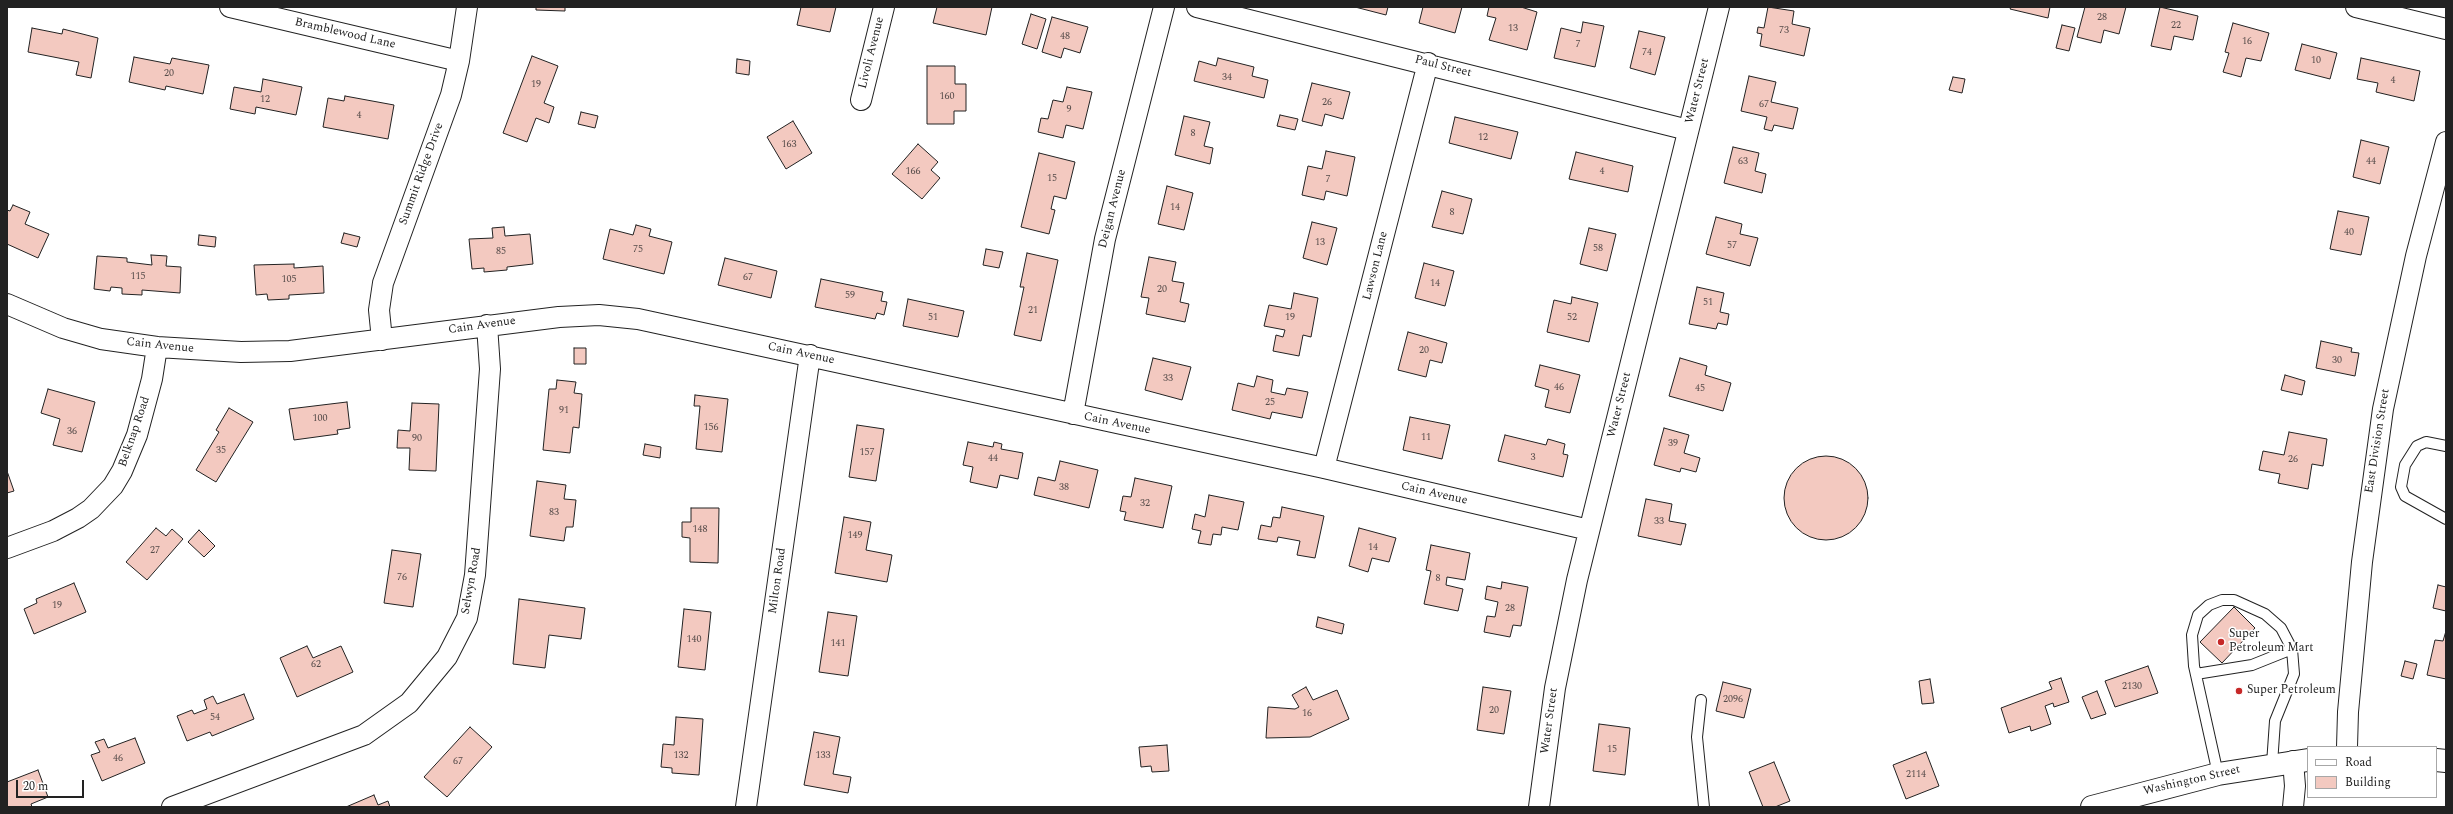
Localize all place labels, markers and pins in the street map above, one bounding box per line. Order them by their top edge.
place label: Super Petroleum Mart [2229,628,2314,656]
marker: Super Petroleum Mart [2216,637,2226,647]
place label: Super Petroleum [2247,684,2336,698]
marker: Super Petroleum [2234,686,2244,696]

